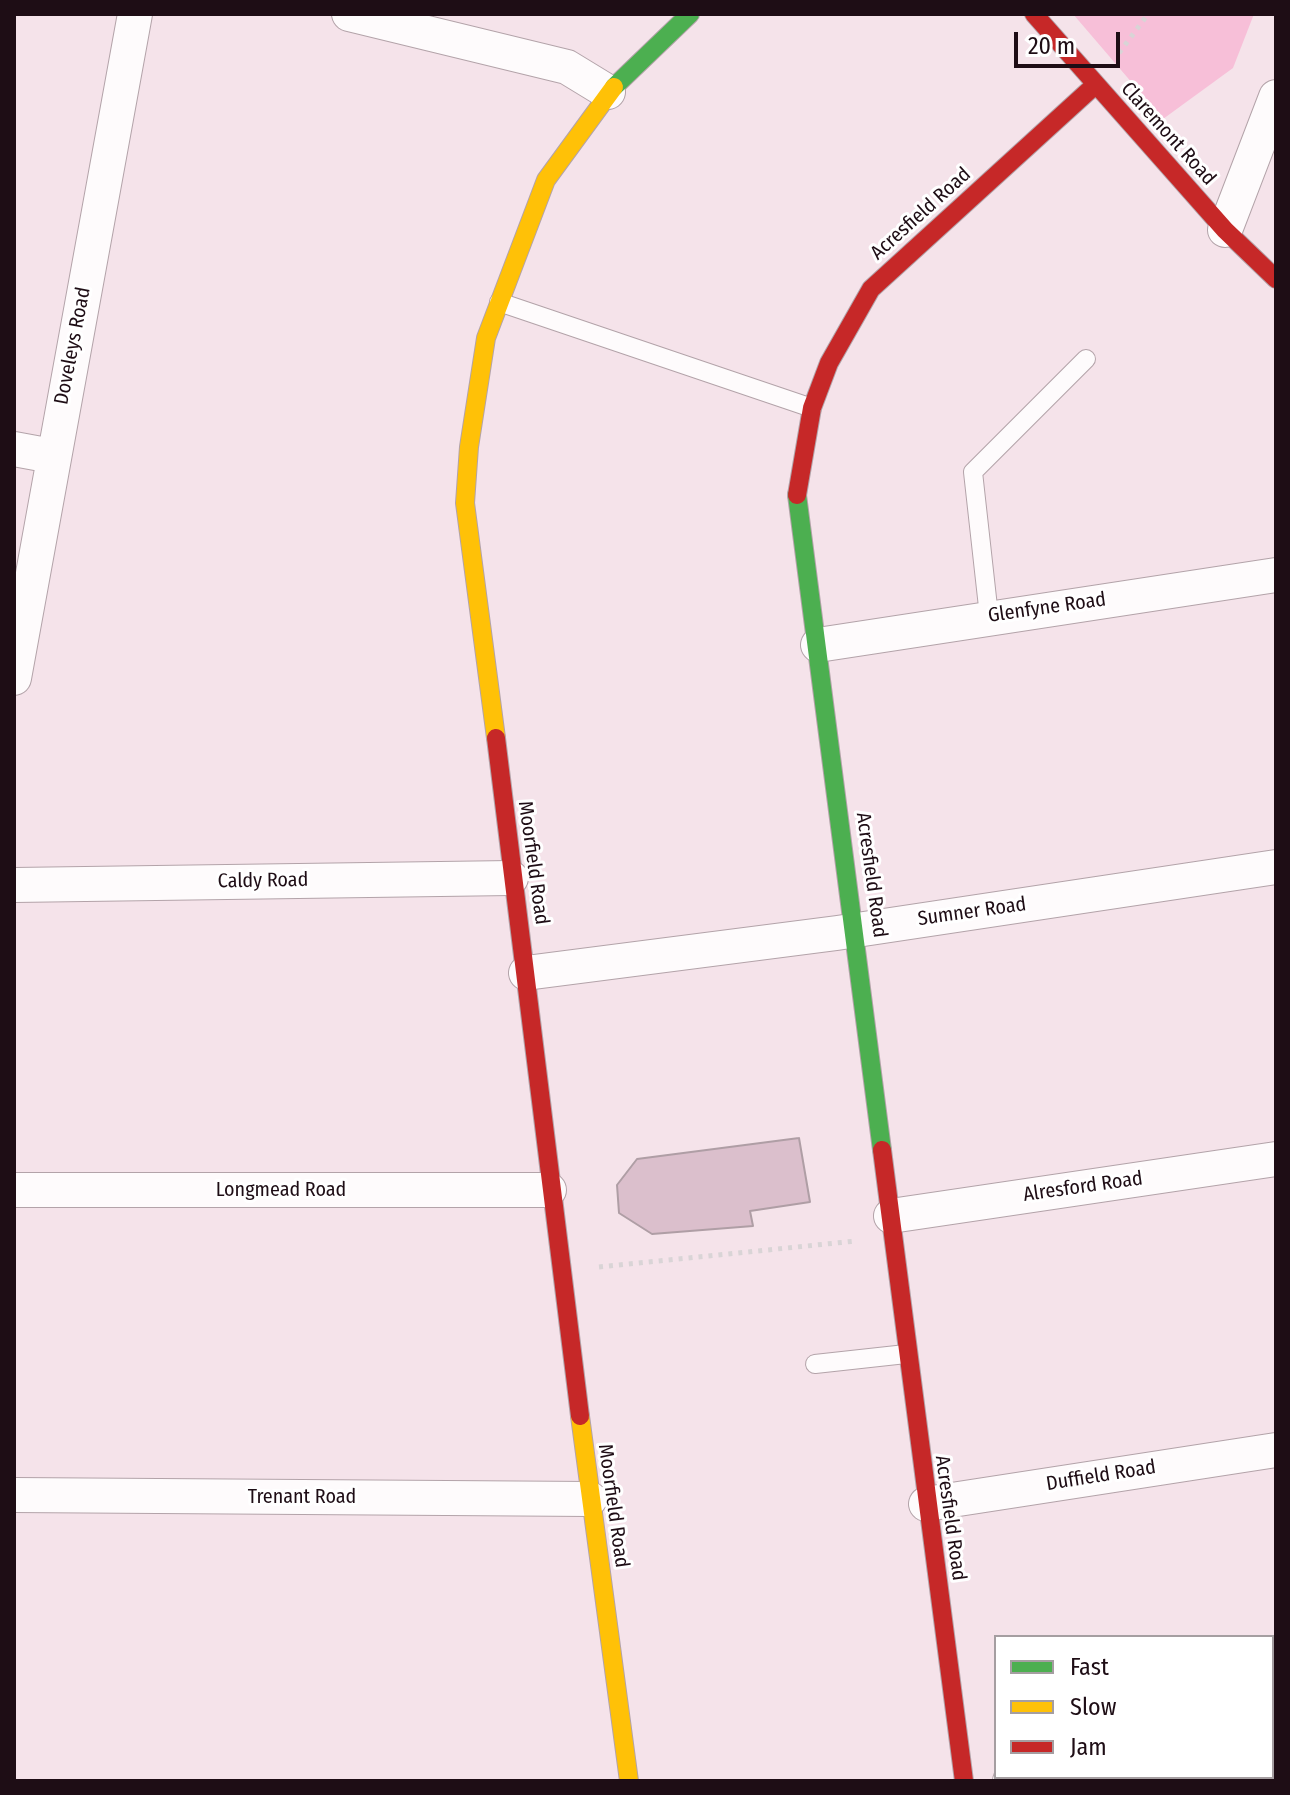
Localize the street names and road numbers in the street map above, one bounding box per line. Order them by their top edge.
street label: Claremont Road [1115,78,1221,190]
street label: Acresfield Road [866,163,976,265]
street label: Doveleys Road [50,285,96,407]
street label: Glenfyne Road [987,588,1107,628]
street label: Moorfield Road [512,800,554,926]
street label: Acresfield Road [850,811,892,939]
street label: Caldy Road [218,868,308,894]
street label: Sumner Road [916,893,1028,931]
street label: Alresford Road [1022,1167,1144,1207]
street label: Longmead Road [216,1178,346,1202]
street label: Moorfield Road [592,1443,634,1569]
street label: Acresfield Road [929,1454,971,1582]
street label: Duffield Road [1045,1455,1157,1497]
street label: Trenant Road [248,1485,356,1509]

